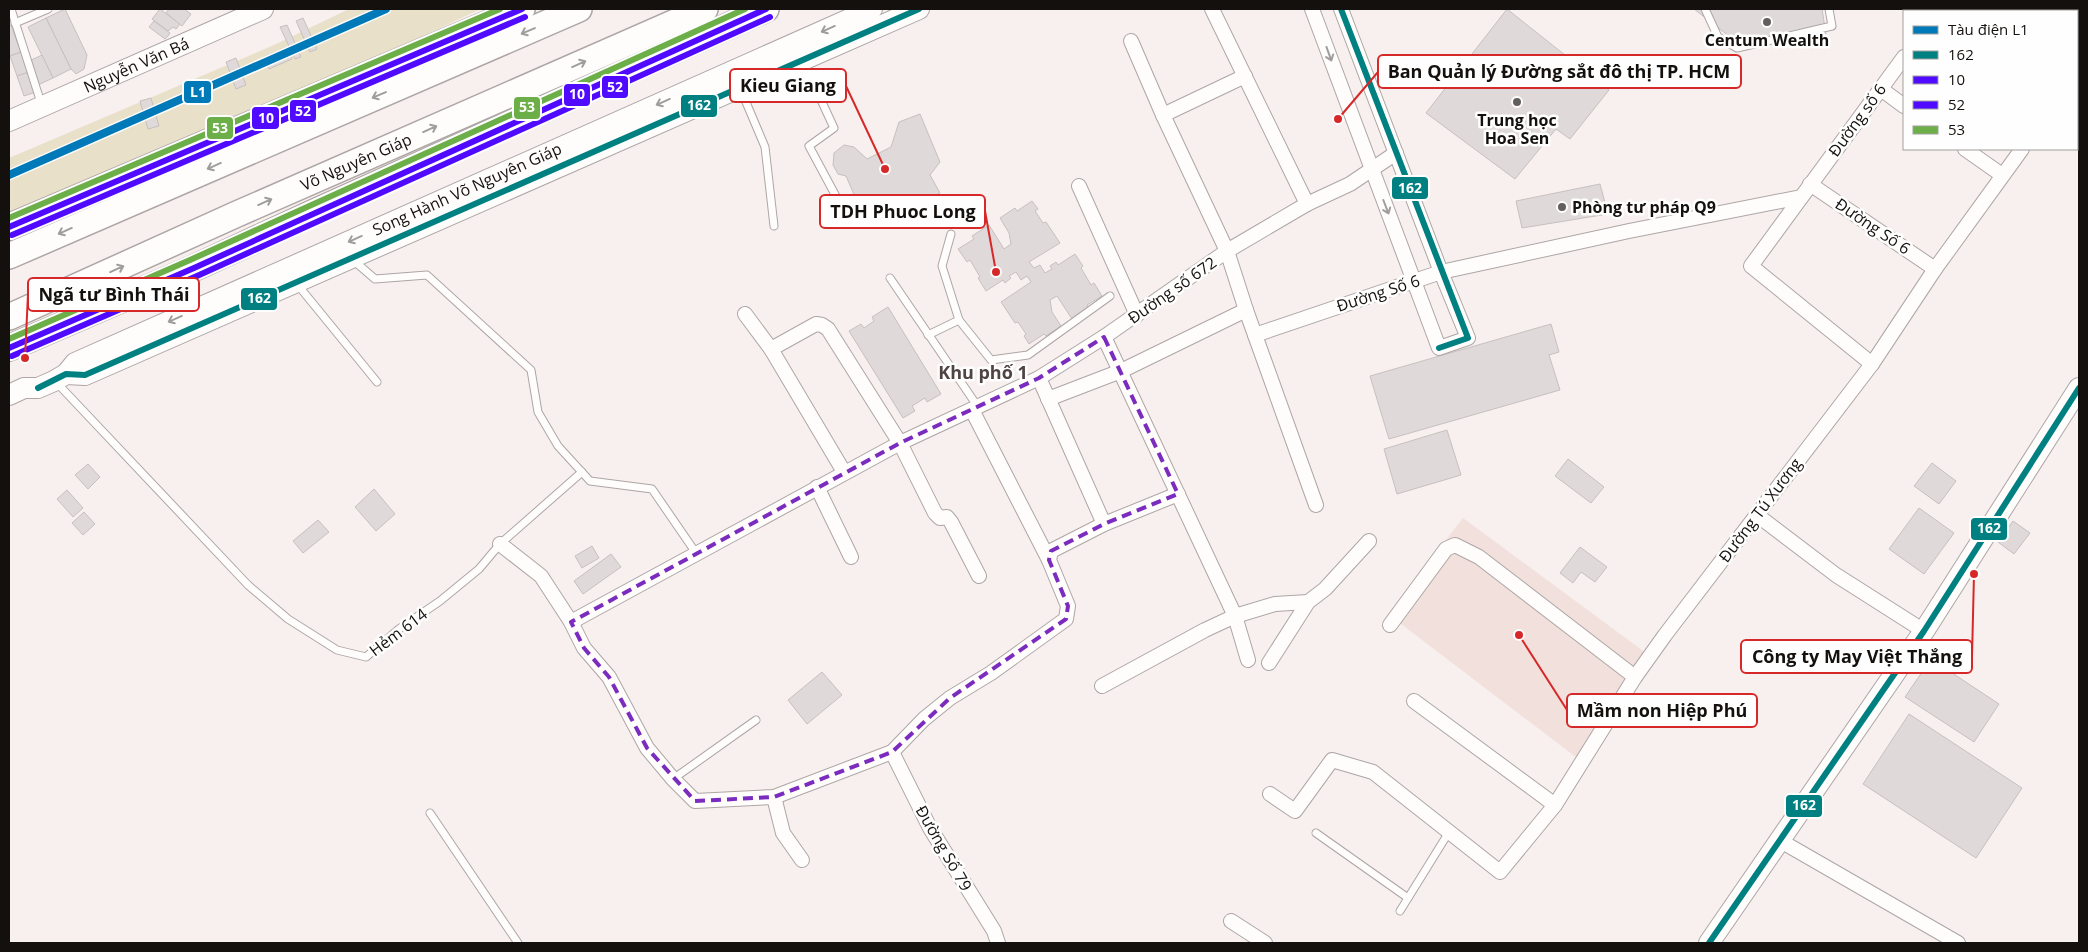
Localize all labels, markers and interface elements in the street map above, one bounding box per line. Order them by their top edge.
legend [1903,10,2078,150]
marker: Centum Wealth [1761,16,1773,28]
text: Tàu điện L1 [1948,19,2029,39]
one-way arrow [821,24,836,34]
one-way arrow [521,26,536,36]
place label: Centum Wealth [1705,29,1829,51]
street label: Nguyễn Văn Bá [80,32,192,98]
text: 162 [1948,44,1974,64]
one-way arrow [1325,46,1334,62]
callout: Ban Quản lý Đường sắt đô thị TP. HCM [1378,55,1741,88]
one-way arrow [571,58,586,68]
text: Ban Quản lý Đường sắt đô thị TP. HCM [1388,59,1730,83]
callout: Kieu Giang [730,69,846,102]
text: 10 [1948,69,1965,89]
text: Kieu Giang [740,73,836,97]
line badge: 52 [601,75,629,99]
text: 52 [607,77,623,96]
street label: Đường số 6 [1823,79,1891,161]
line badge: L1 [183,80,212,104]
text: L1 [190,82,206,101]
line badge: 10 [563,83,591,107]
text: 10 [569,84,585,103]
one-way arrow [372,90,387,100]
line badge: 162 [680,94,718,118]
text: 52 [1948,94,1965,114]
text: 162 [687,95,711,114]
line badge: 53 [513,96,541,120]
marker: Trung học Hoa Sen [1511,96,1523,108]
text: 53 [519,97,535,116]
one-way arrow [656,97,671,107]
line badge: 52 [289,99,317,123]
text: 52 [295,101,311,120]
line badge: 10 [251,106,280,130]
text: 10 [258,108,274,127]
place label: Trung học Hoa Sen [1477,109,1557,149]
line badge: 53 [206,116,234,140]
text: 53 [212,118,228,137]
text: 53 [1948,119,1965,139]
one-way arrow [422,124,437,134]
street label: Võ Nguyên Giáp [297,128,415,196]
street label: Song Hành Võ Nguyên Giáp [369,137,565,241]
one-way arrow [207,161,222,171]
line badge: 162 [1391,176,1429,200]
text: 162 [1398,178,1422,197]
street label: Đường Số 6 [1831,193,1915,259]
callout: TDH Phuoc Long [820,195,985,228]
one-way arrow [257,196,272,206]
place label: Phòng tư pháp Q9 [1572,196,1716,218]
one-way arrow [1382,198,1391,214]
text: TDH Phuoc Long [830,199,976,223]
marker: Phòng tư pháp Q9 [1556,201,1568,213]
one-way arrow [58,227,73,237]
one-way arrow [348,234,363,244]
street label: Đường số 672 [1123,251,1221,329]
one-way arrow [109,264,124,273]
street label: Đường Số 6 [1334,269,1422,317]
callout: Ngã tư Bình Thái [28,278,199,311]
text: Ngã tư Bình Thái [38,282,190,306]
line badge: 162 [240,287,278,311]
text: 162 [247,288,271,307]
one-way arrow [168,315,183,324]
district label: Khu phố 1 [938,360,1028,384]
street label: Đường Tú Xương [1713,453,1807,567]
line badge: 162 [1970,517,2008,541]
text: 162 [1977,518,2001,537]
street label: Hẻm 614 [365,603,431,661]
callout: Công ty May Việt Thắng [1741,640,1972,673]
text: Công ty May Việt Thắng [1752,644,1962,668]
callout: Mầm non Hiệp Phú [1567,694,1757,727]
text: Mầm non Hiệp Phú [1577,698,1747,722]
line badge: 162 [1785,794,1823,818]
text: 162 [1792,795,1816,814]
street label: Đường Số 79 [911,801,977,895]

